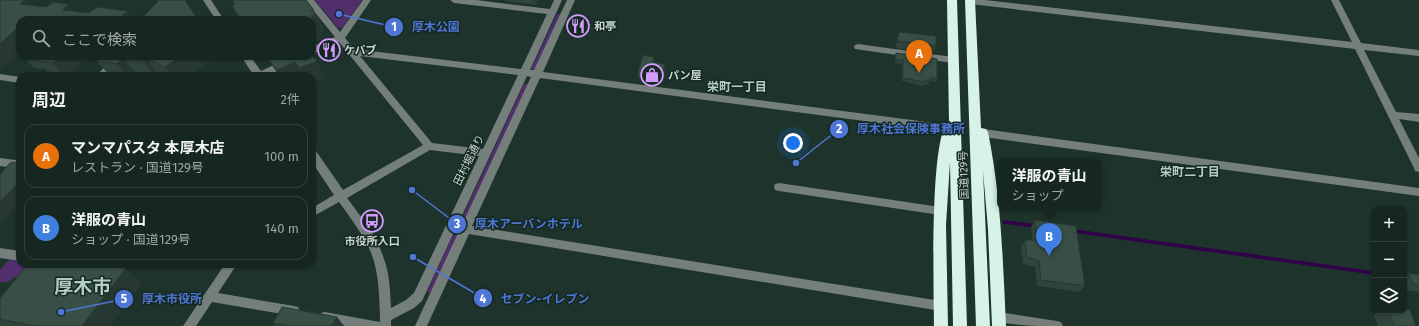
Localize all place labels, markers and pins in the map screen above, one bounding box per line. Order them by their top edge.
restaurant icon: 和亭 [565,13,591,39]
callout: 厚木公園 [384,15,468,39]
place label: 和亭 [594,20,616,33]
restaurant icon: ケバブ [316,37,342,63]
pin: A [906,40,932,73]
place label: ケバブ [344,44,377,57]
shop icon: パン屋 [639,62,665,88]
place label: パン屋 [668,69,702,82]
callout: 厚木社会保険事務所 [829,117,973,141]
bus stop icon: 市役所入口 [359,208,385,234]
callout: 厚木アーバンホテル [447,212,590,236]
pin: B [1036,223,1062,256]
place label: 市役所入口 [345,235,400,248]
callout: セブン-イレブン [473,286,598,310]
callout: 厚木市役所 [114,287,210,311]

